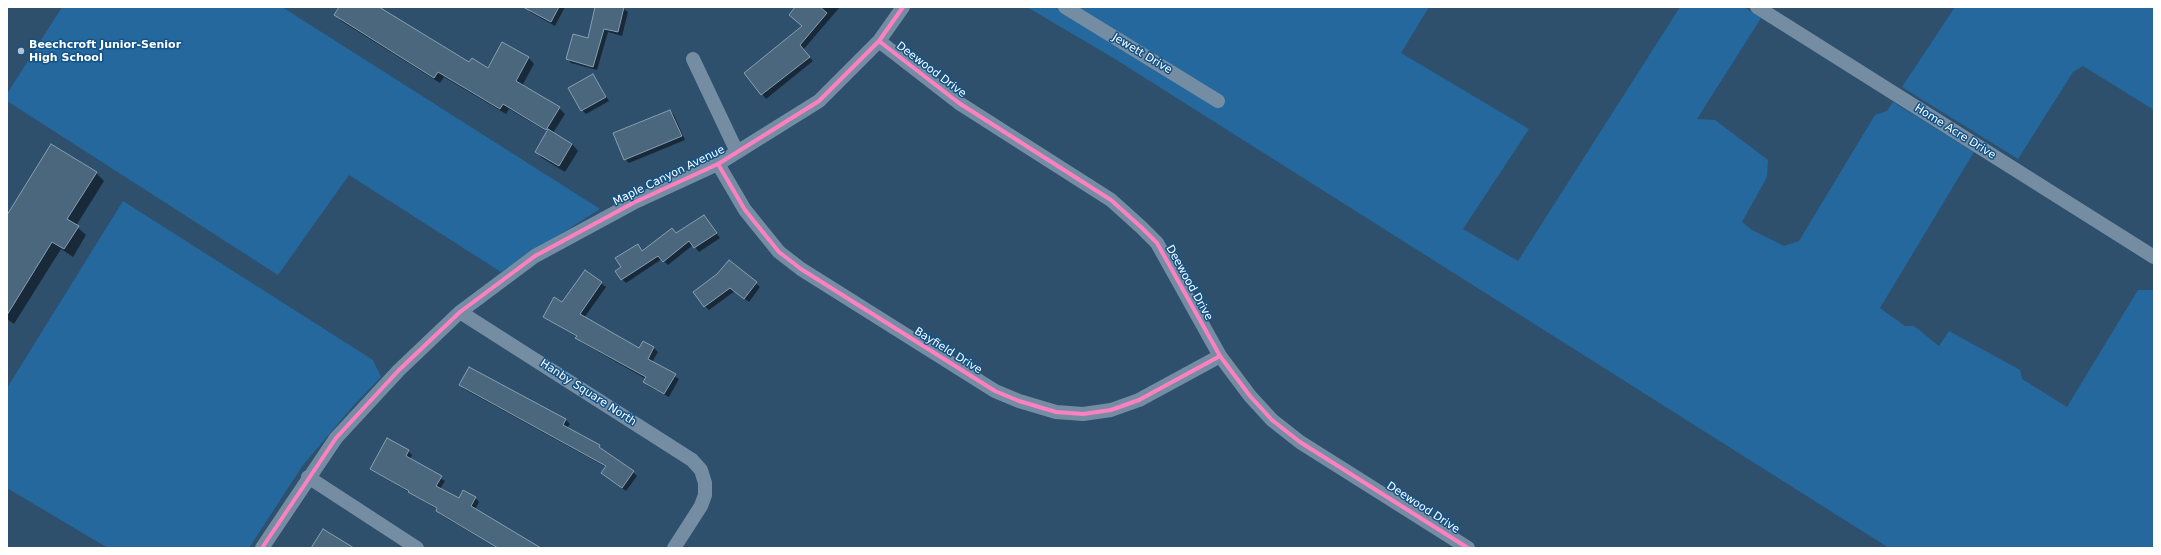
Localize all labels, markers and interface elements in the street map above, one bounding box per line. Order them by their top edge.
street label: Jewett Drive [1110,31,1174,77]
place label: Beechcroft Junior-Senior High School [29,38,181,64]
street label: Deewood Drive [893,39,969,101]
marker: Beechcroft Junior-Senior High School [16,46,26,56]
street label: Home Acre Drive [1912,102,1998,162]
street label: Maple Canyon Avenue [611,143,727,209]
street label: Deewood Drive [1163,243,1215,323]
street label: Bayfield Drive [912,325,984,377]
street label: Hanby Square North [537,357,639,429]
street label: Deewood Drive [1384,480,1462,536]

